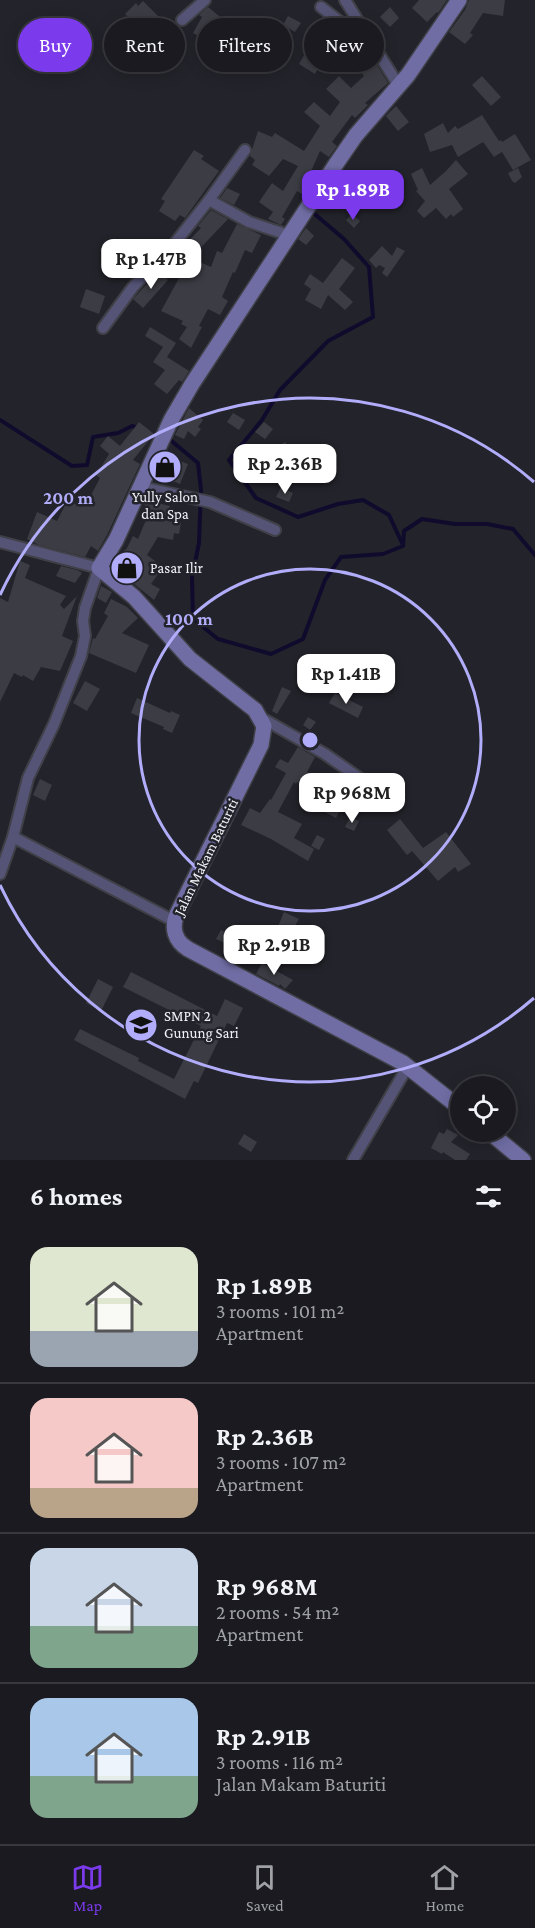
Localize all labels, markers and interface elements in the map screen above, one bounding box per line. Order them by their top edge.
chip: Buy [18,18,92,72]
chip: Rent [104,18,185,72]
chip: Filters [197,18,292,72]
chip: New [304,18,384,72]
pin: Rp 1.89B [291,170,415,221]
text: Rp 1.89B [316,178,390,200]
pin: Rp 1.47B [89,239,213,290]
text: Rp 1.47B [115,247,187,269]
pin: Rp 2.36B [223,444,347,495]
shop icon: Yully Salon dan Spa [147,449,183,485]
text: Rp 2.36B [247,452,323,474]
text: 200 m [43,488,94,508]
place label: Yully Salon dan Spa [132,489,198,523]
shop icon: Pasar Ilir [109,550,145,586]
place label: Pasar Ilir [150,560,204,576]
text: 100 m [165,609,213,629]
pin: Rp 1.41B [284,654,408,705]
text: Rp 1.41B [311,662,381,684]
centre of rings [300,730,320,750]
pin: Rp 968M [297,773,407,824]
text: Rp 968M [313,781,391,803]
street label: Jalan Makam Baturiti [170,796,242,920]
pin: Rp 2.91B [212,925,336,976]
text: Rp 2.91B [238,933,310,955]
school or university icon: SMPN 2 Gunung Sari [123,1007,159,1043]
place label: SMPN 2 Gunung Sari [164,1008,239,1042]
map controls [450,1076,516,1142]
button: locate [450,1076,516,1142]
icon: filters [472,1180,505,1213]
text: 6 homes [30,1182,122,1211]
icon: home [78,1271,150,1343]
text: Rp 1.89B [216,1271,312,1300]
text: 3 rooms · 101 m² [216,1300,344,1322]
text: Apartment [216,1322,303,1344]
icon: home [78,1422,150,1494]
text: Rp 2.36B [216,1422,314,1451]
text: 3 rooms · 107 m² [216,1451,346,1473]
text: Apartment [216,1473,303,1495]
icon: home [78,1572,150,1644]
text: Rp 968M [216,1572,317,1601]
text: 2 rooms · 54 m² [216,1601,339,1623]
text: Apartment [216,1623,303,1645]
icon: home [78,1722,150,1794]
text: Rp 2.91B [216,1722,311,1751]
text: 3 rooms · 116 m² [216,1751,343,1773]
text: Jalan Makam Baturiti [216,1773,386,1795]
tab: Map [71,1861,104,1914]
tab: Saved [246,1861,284,1914]
tab: Home [426,1861,464,1914]

